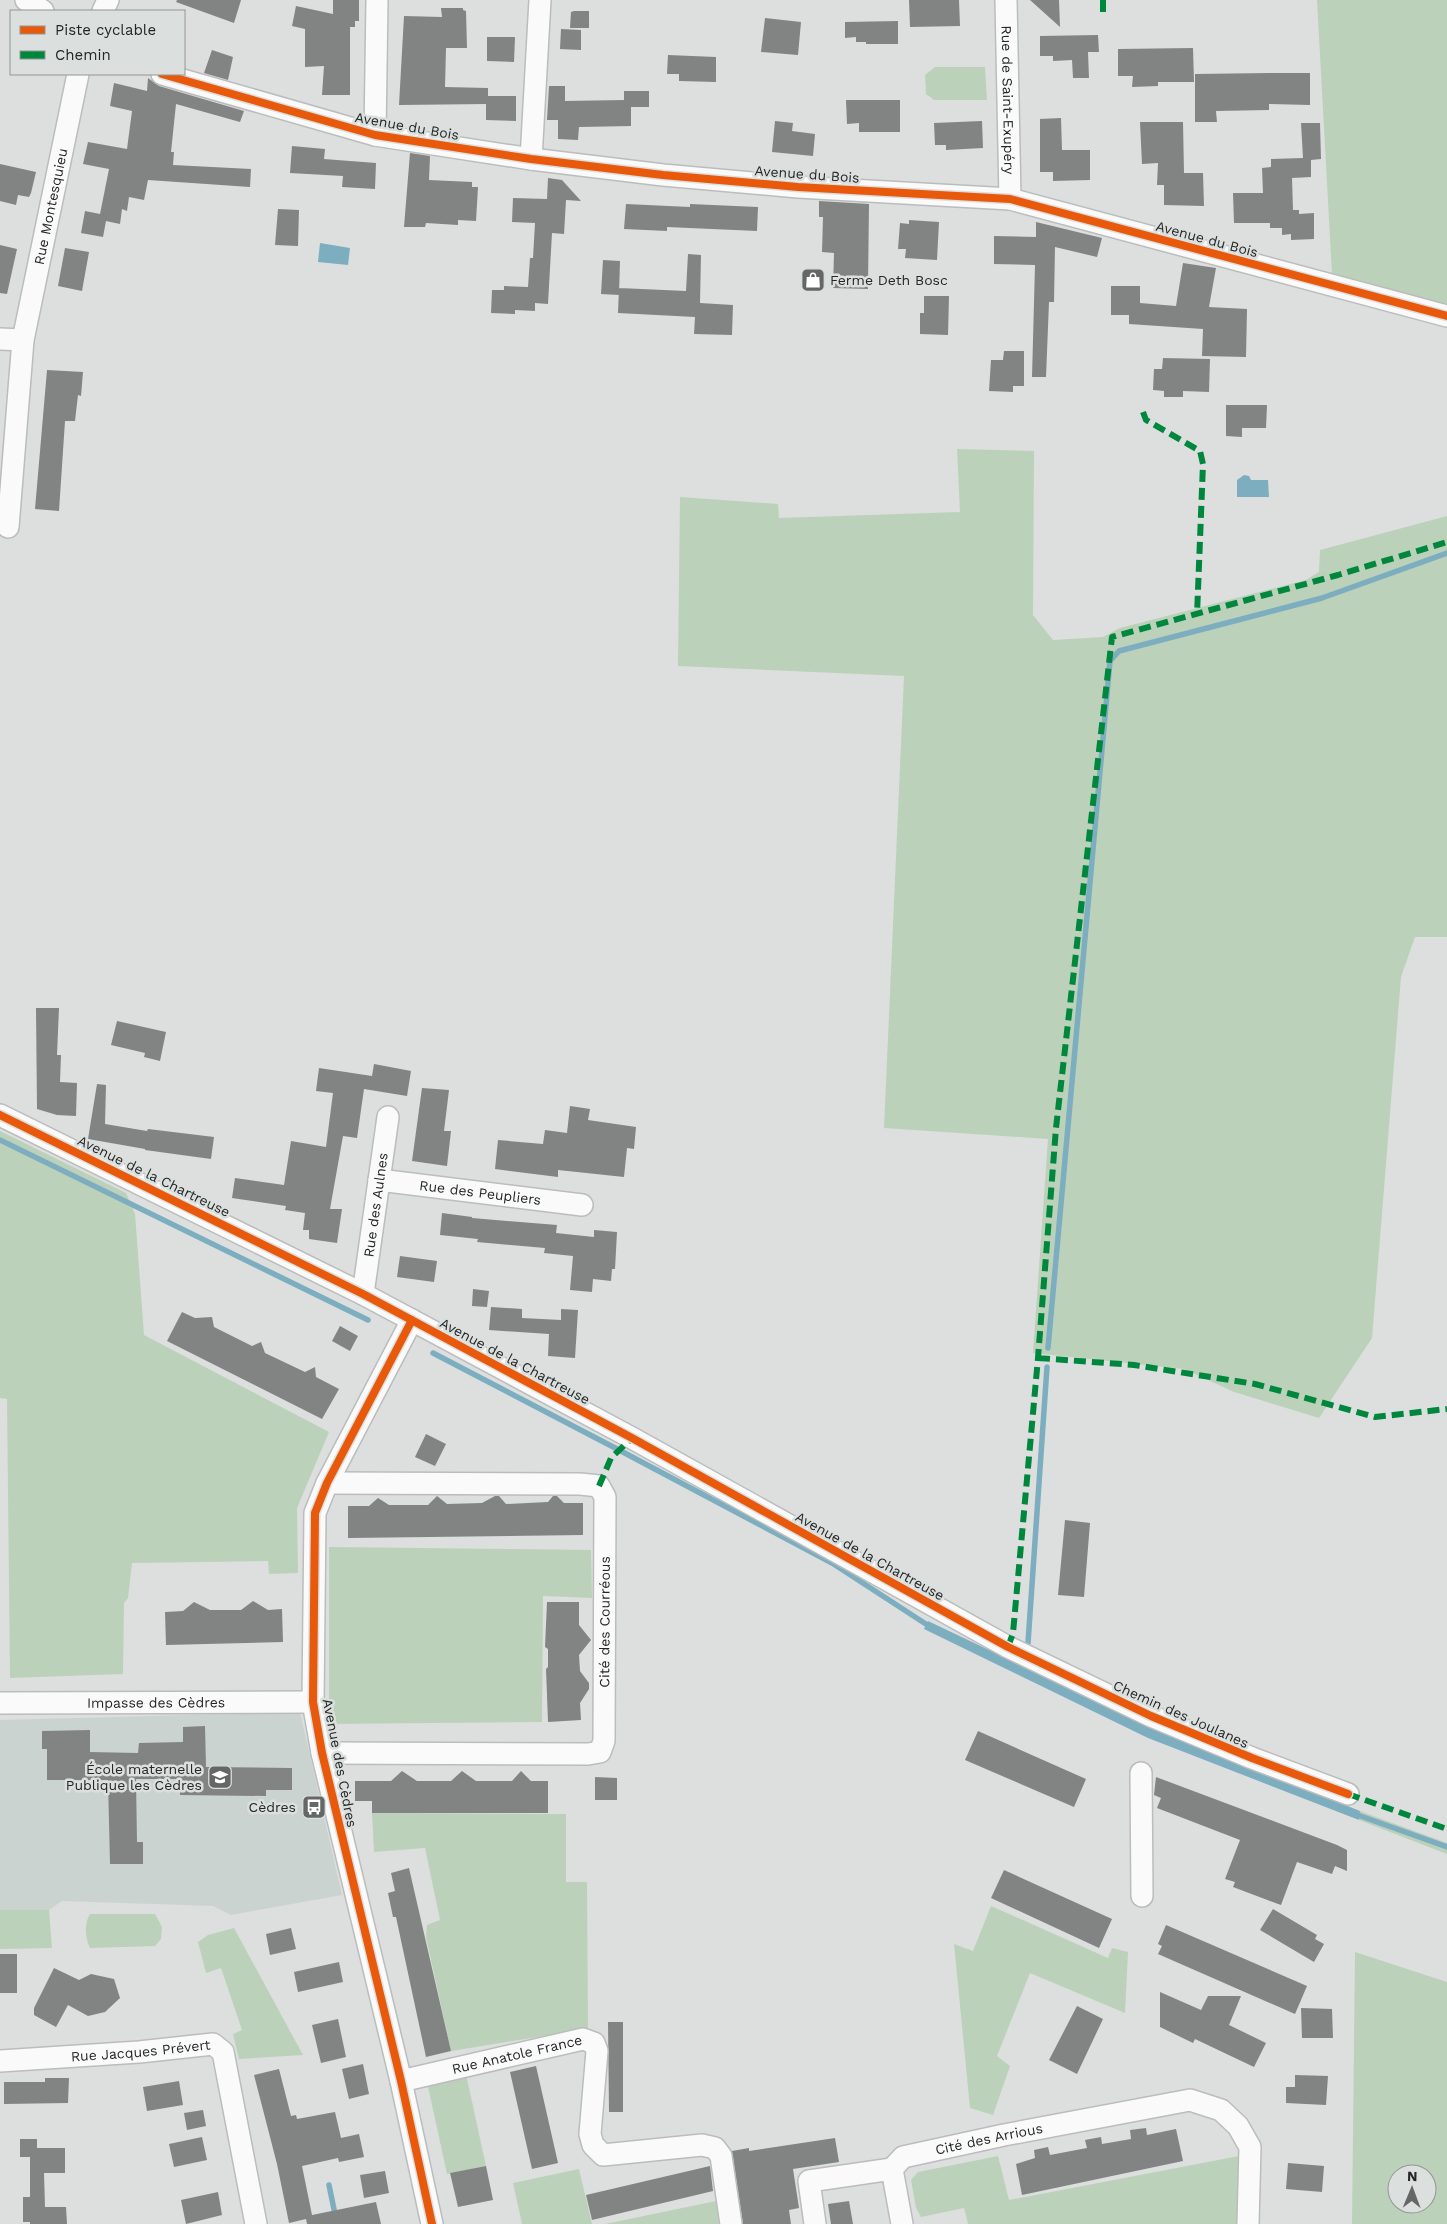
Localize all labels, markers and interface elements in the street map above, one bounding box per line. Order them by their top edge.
legend [10,10,185,75]
text: Piste cyclable [55,21,156,39]
street label: Rue de Saint-Exupéry [999,25,1018,175]
text: Chemin [55,46,111,64]
street label: Avenue du Bois [354,109,460,143]
street label: Rue Montesquieu [31,147,70,266]
street label: Avenue du Bois [754,162,860,186]
street label: Avenue du Bois [1154,218,1260,260]
shop icon: Ferme Deth Bosc [800,267,826,293]
place label: Ferme Deth Bosc [830,272,948,288]
street label: Avenue de la Chartreuse [75,1132,233,1220]
street label: Rue des Aulnes [360,1152,391,1258]
street label: Rue des Peupliers [418,1177,542,1208]
street label: Avenue de la Chartreuse [437,1315,593,1407]
street label: Avenue de la Chartreuse [793,1508,947,1604]
street label: Cité des Courréous [596,1556,613,1688]
street label: Chemin des Joulanes [1111,1677,1251,1751]
street label: Impasse des Cèdres [87,1694,225,1711]
street label: Avenue des Cèdres [320,1697,360,1829]
place label: École maternelle Publique les Cèdres [66,1761,202,1793]
school or university icon: École maternelle Publique les Cèdres [207,1764,233,1790]
bus stop icon: Cèdres [301,1794,327,1820]
place label: Cèdres [249,1799,296,1815]
street label: Rue Anatole France [450,2031,584,2077]
street label: Rue Jacques Prévert [70,2036,211,2064]
street label: Cité des Arrious [934,2120,1044,2158]
north arrow [1387,2164,1437,2214]
text: N [1407,2168,1418,2184]

